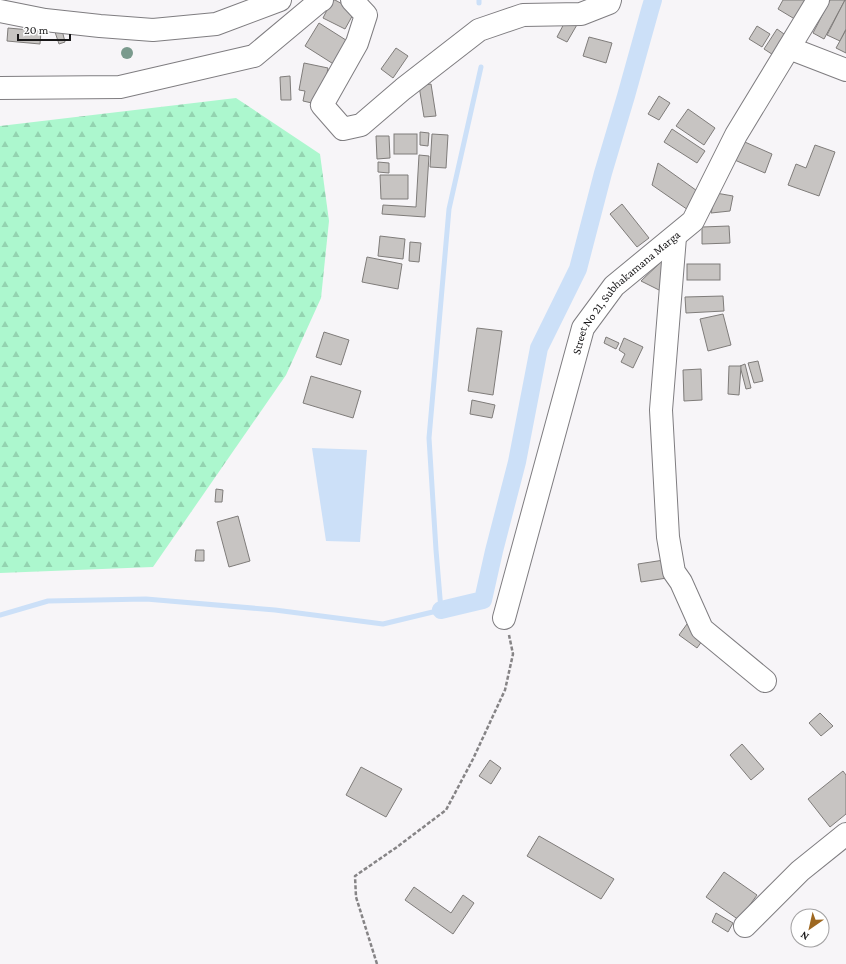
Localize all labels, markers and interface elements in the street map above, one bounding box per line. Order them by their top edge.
scale bar [18,16,70,42]
text: 20 m [24,23,49,37]
street label: Street No 21, Subhakamana Marga [569,227,683,356]
north arrow [790,908,830,948]
text: N [798,929,811,943]

